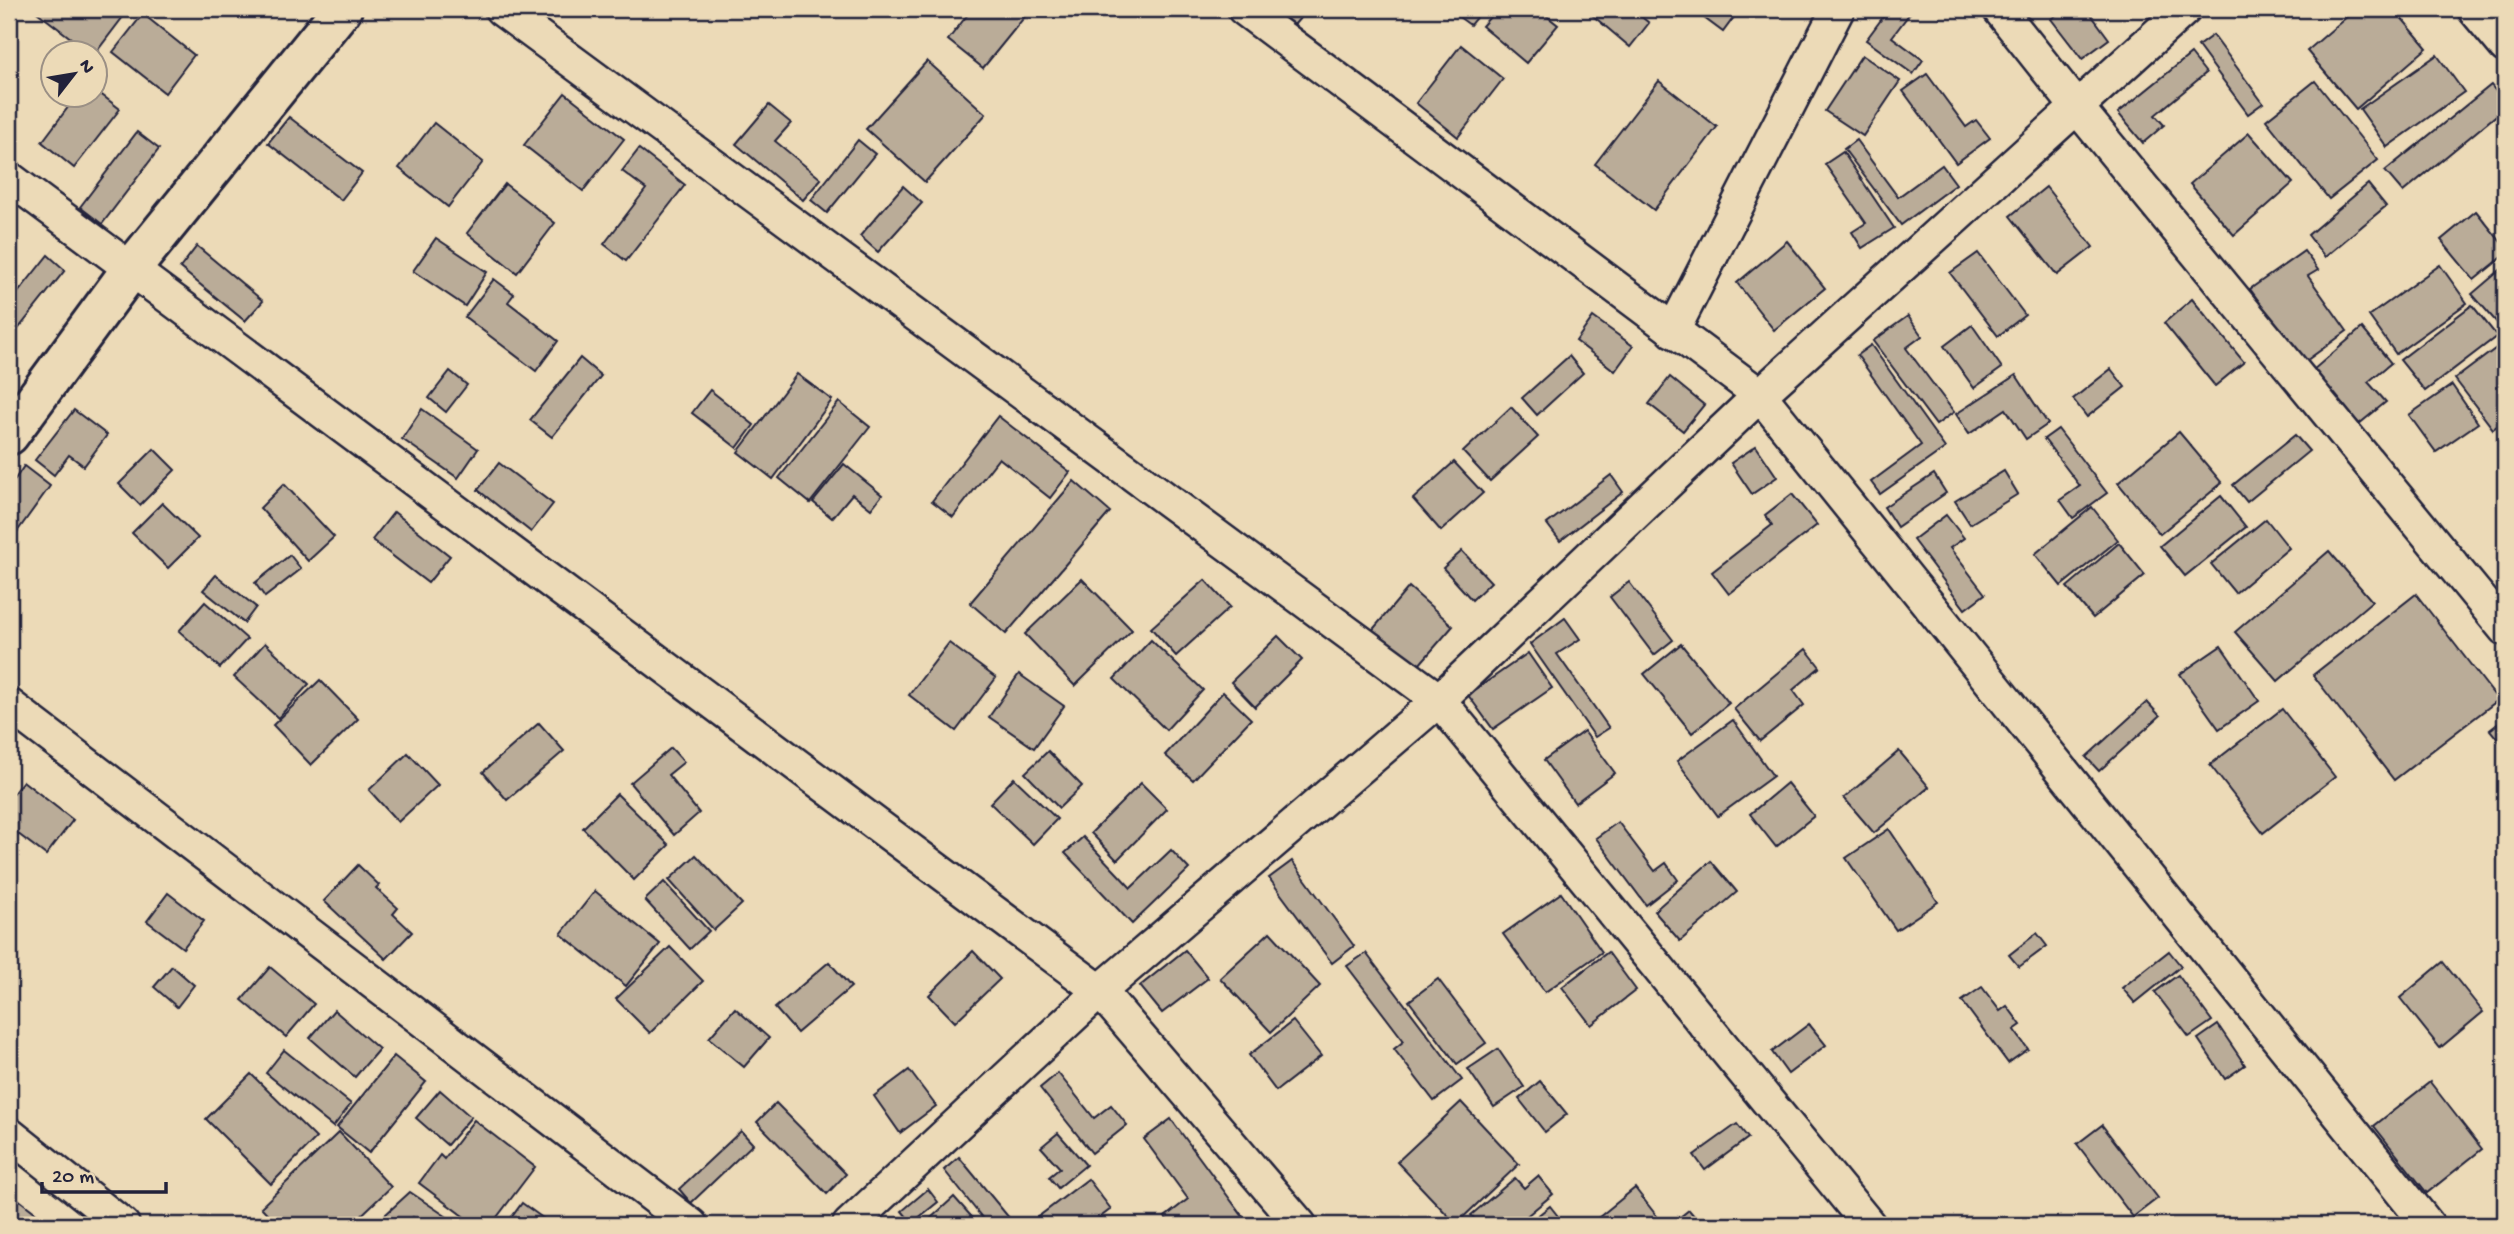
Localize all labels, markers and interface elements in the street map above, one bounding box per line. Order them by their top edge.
north arrow [38,38,108,108]
text: N [73,56,99,78]
scale bar [42,1150,166,1194]
text: 20 m [52,1166,94,1191]

